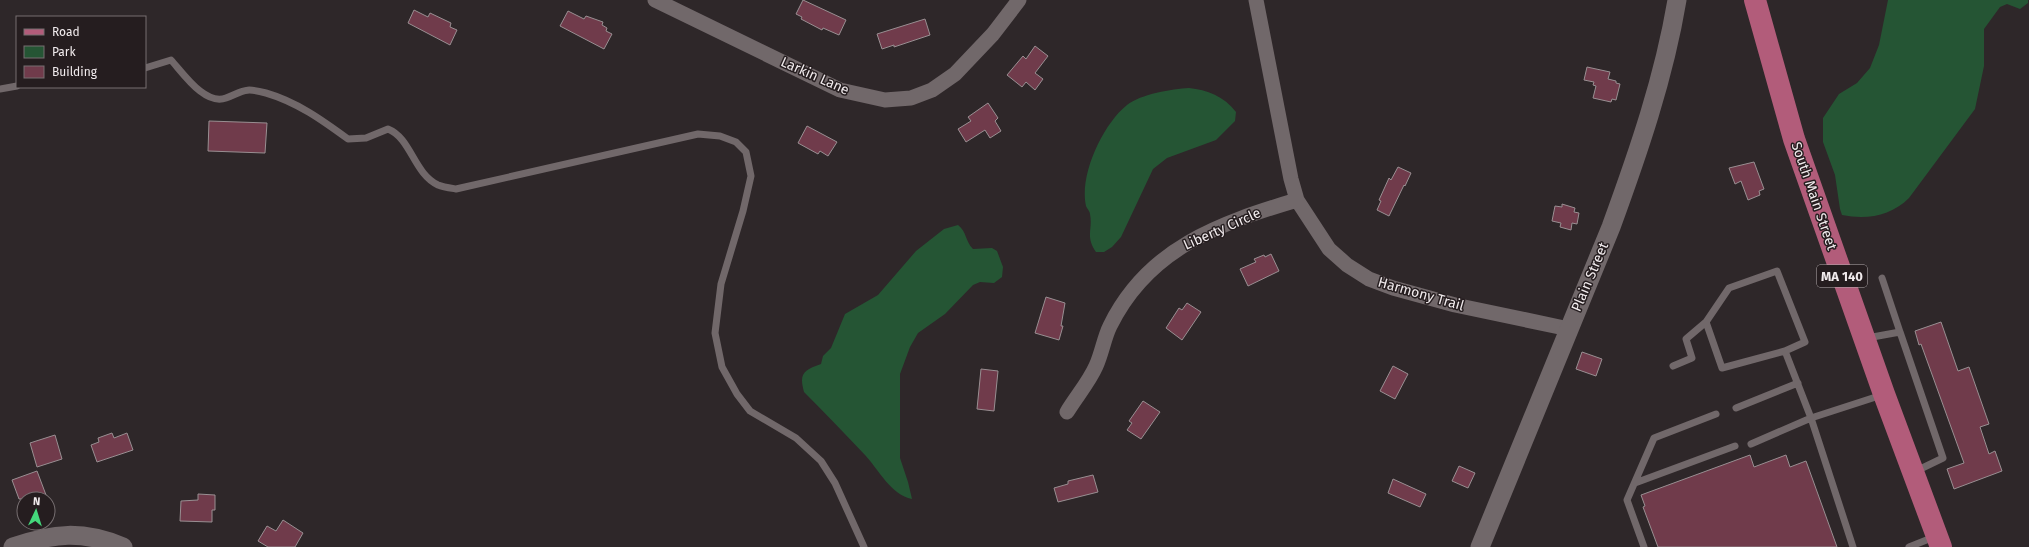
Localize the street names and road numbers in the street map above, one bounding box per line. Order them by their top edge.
street label: Larkin Lane [778,53,852,99]
street label: South Main Street [1788,140,1841,253]
street label: Liberty Circle [1181,204,1263,254]
street label: Plain Street [1568,239,1613,314]
road number: MA 140 [1817,265,1867,287]
street label: Harmony Trail [1376,274,1466,314]

